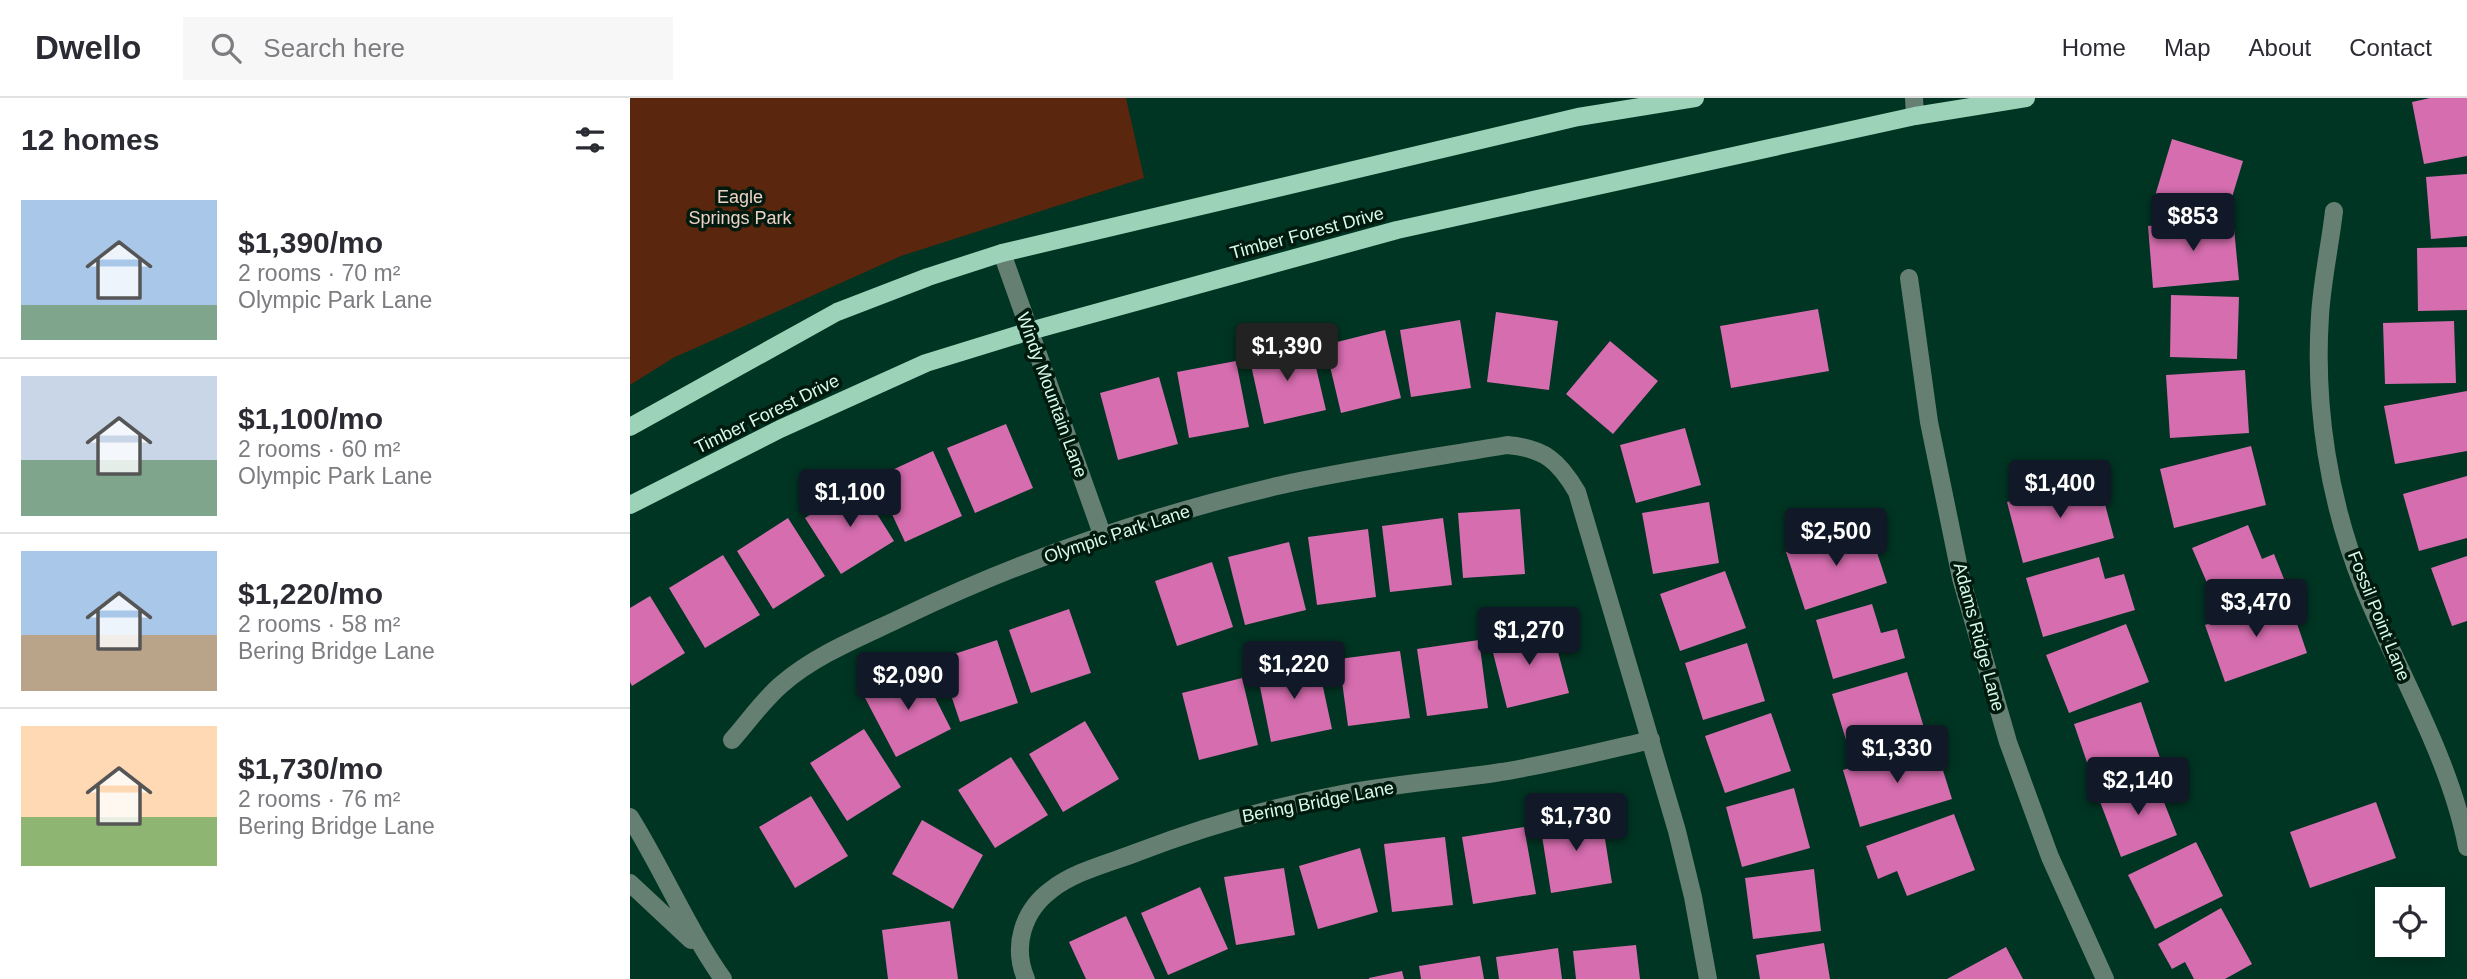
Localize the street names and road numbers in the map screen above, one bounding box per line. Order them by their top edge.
street label: Timber Forest Drive [1228,203,1386,263]
street label: Windy Mountain Lane [1013,310,1091,480]
street label: Timber Forest Drive [691,370,843,458]
street label: Olympic Park Lane [1042,501,1192,567]
street label: Fossil Point Lane [2344,548,2414,684]
street label: Adams Ridge Lane [1950,560,2008,714]
street label: Bering Bridge Lane [1240,777,1396,827]

